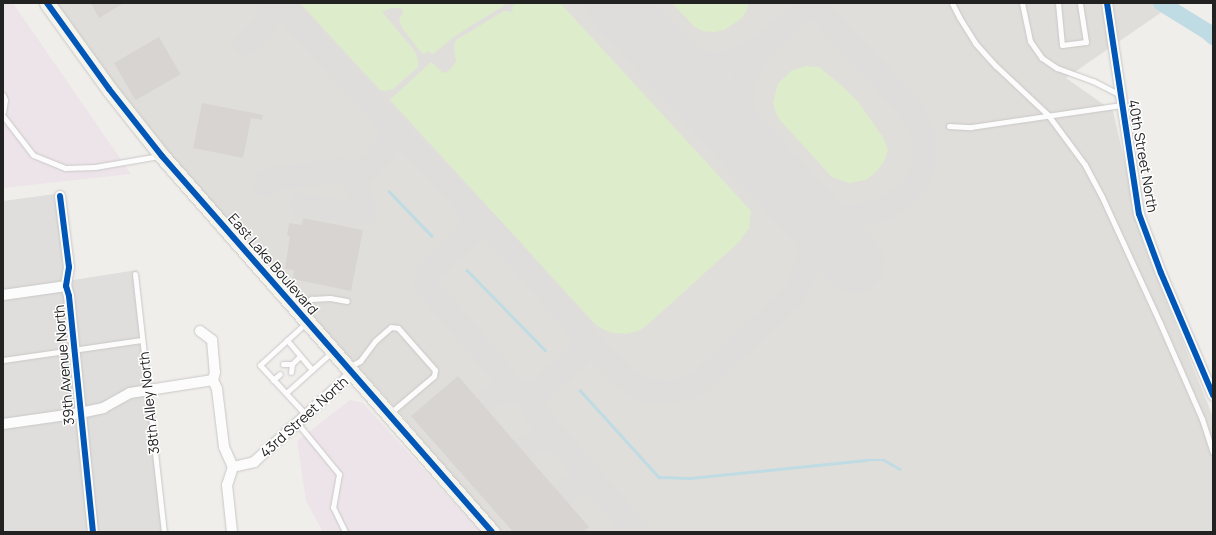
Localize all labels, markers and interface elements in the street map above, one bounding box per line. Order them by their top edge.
street label: 40th Street North [1125,98,1161,214]
street label: East Lake Boulevard [225,210,321,318]
street label: 39th Avenue North [50,304,78,426]
street label: 38th Alley North [135,351,163,455]
street label: 43rd Street North [256,373,352,461]

